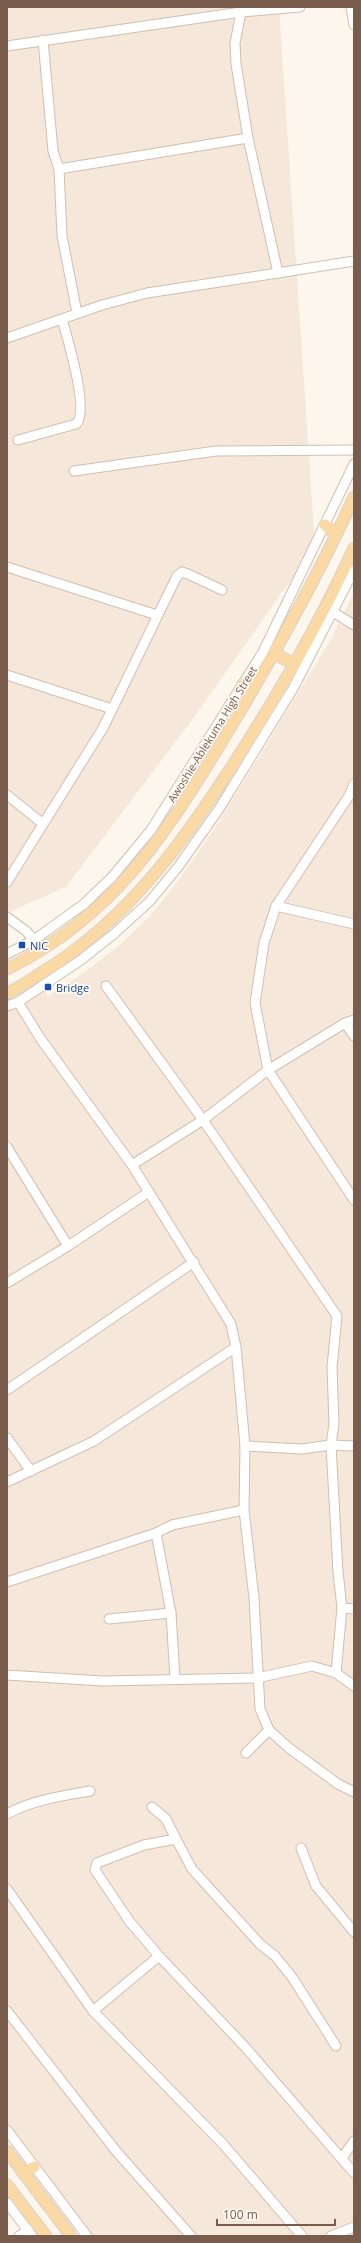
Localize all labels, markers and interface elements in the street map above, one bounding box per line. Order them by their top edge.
street label: Awoshie-Ablekuma High Street [164,663,260,805]
place label: NIC [30,938,48,953]
marker: NIC [17,940,27,950]
place label: Bridge [56,980,89,995]
marker: Bridge [43,982,53,992]
scale bar [217,2201,335,2227]
text: 100 m [223,2206,258,2223]

